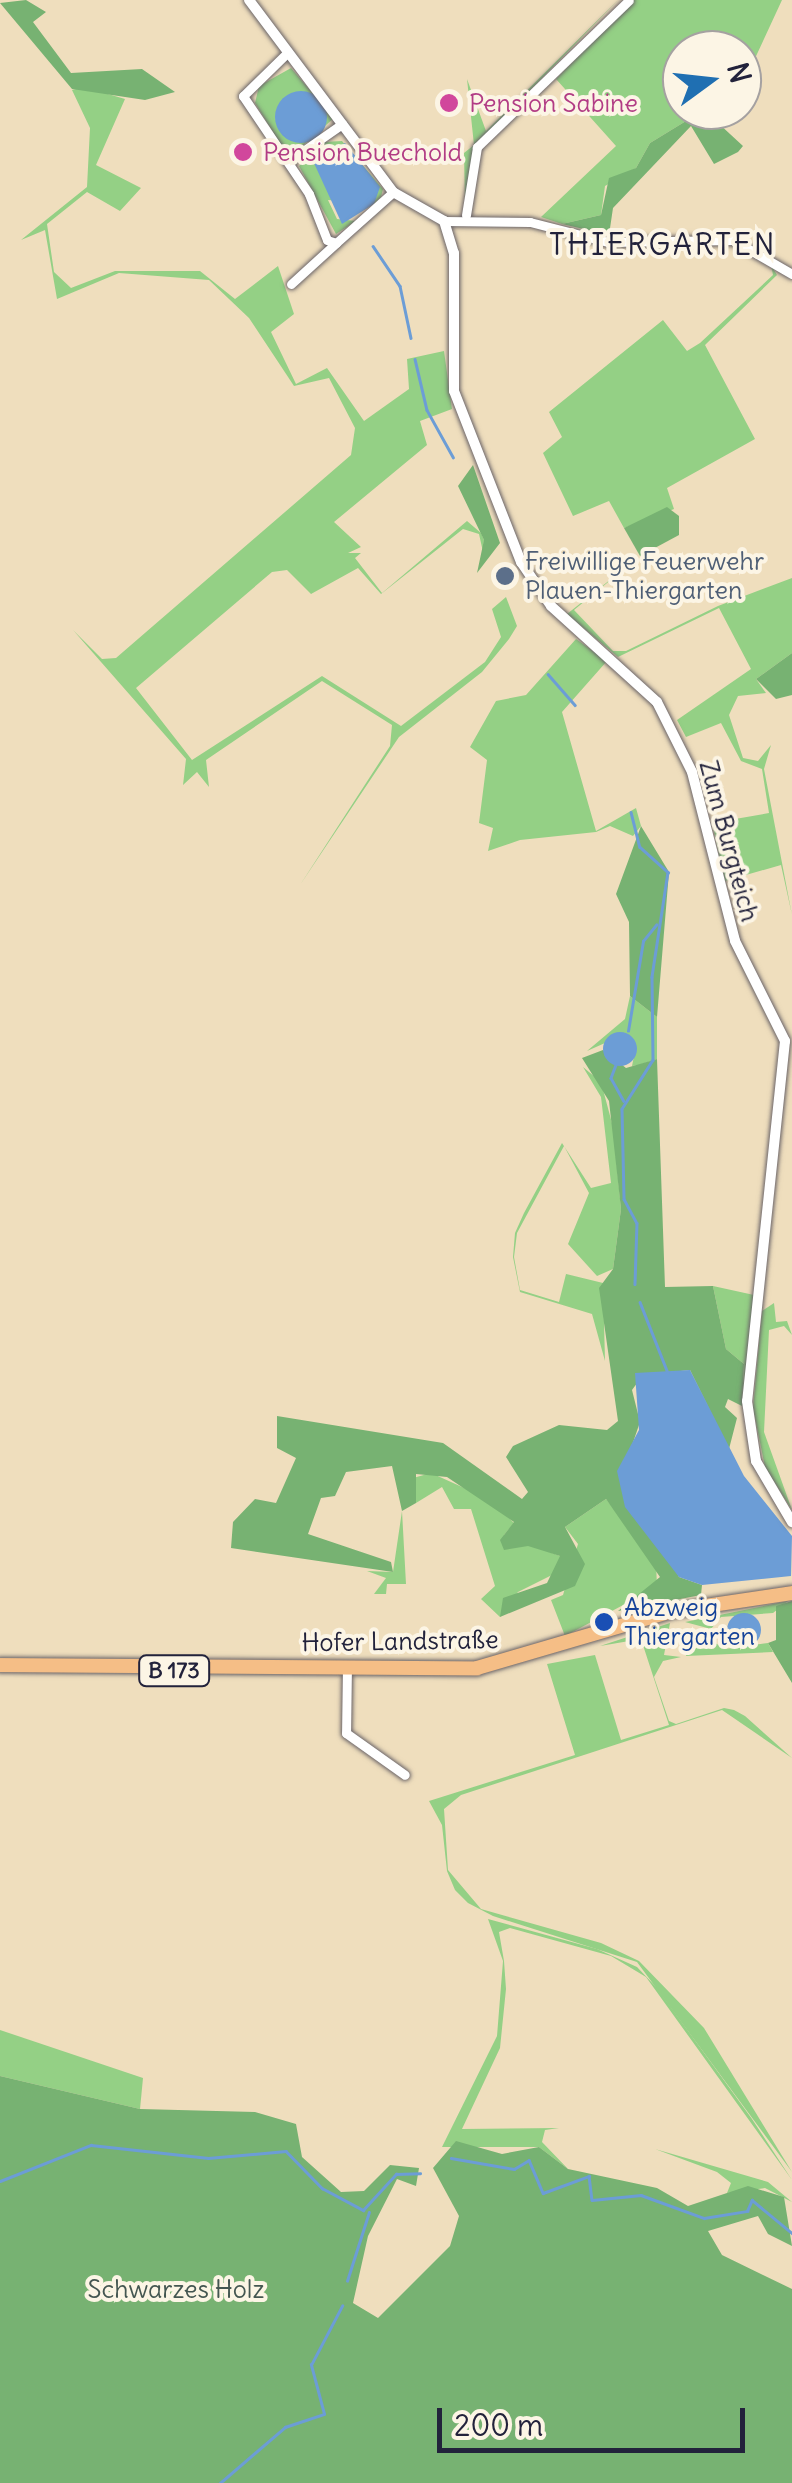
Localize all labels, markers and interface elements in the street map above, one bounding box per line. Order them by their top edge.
north arrow [662,30,762,130]
text: N [719,59,759,87]
place label: Pension Sabine [469,88,638,118]
marker: Pension Sabine [438,92,460,114]
place label: Pension Buechold [263,137,462,167]
marker: Pension Buechold [232,141,254,163]
district label: THIERGARTEN [549,226,777,262]
place label: Freiwillige Feuerwehr Plauen-Thiergarten [525,547,764,606]
marker: Freiwillige Feuerwehr Plauen-Thiergarten [494,565,516,587]
street label: Zum Burgteich [693,757,765,925]
place label: Abzweig Thiergarten [624,1593,755,1652]
marker: Abzweig Thiergarten [593,1611,615,1633]
street label: Hofer Landstraße [301,1624,499,1658]
road number: B 173 [136,1654,212,1688]
park label: Schwarzes Holz [88,2274,264,2304]
scale bar [442,2388,750,2450]
text: 200 m [454,2406,543,2444]

